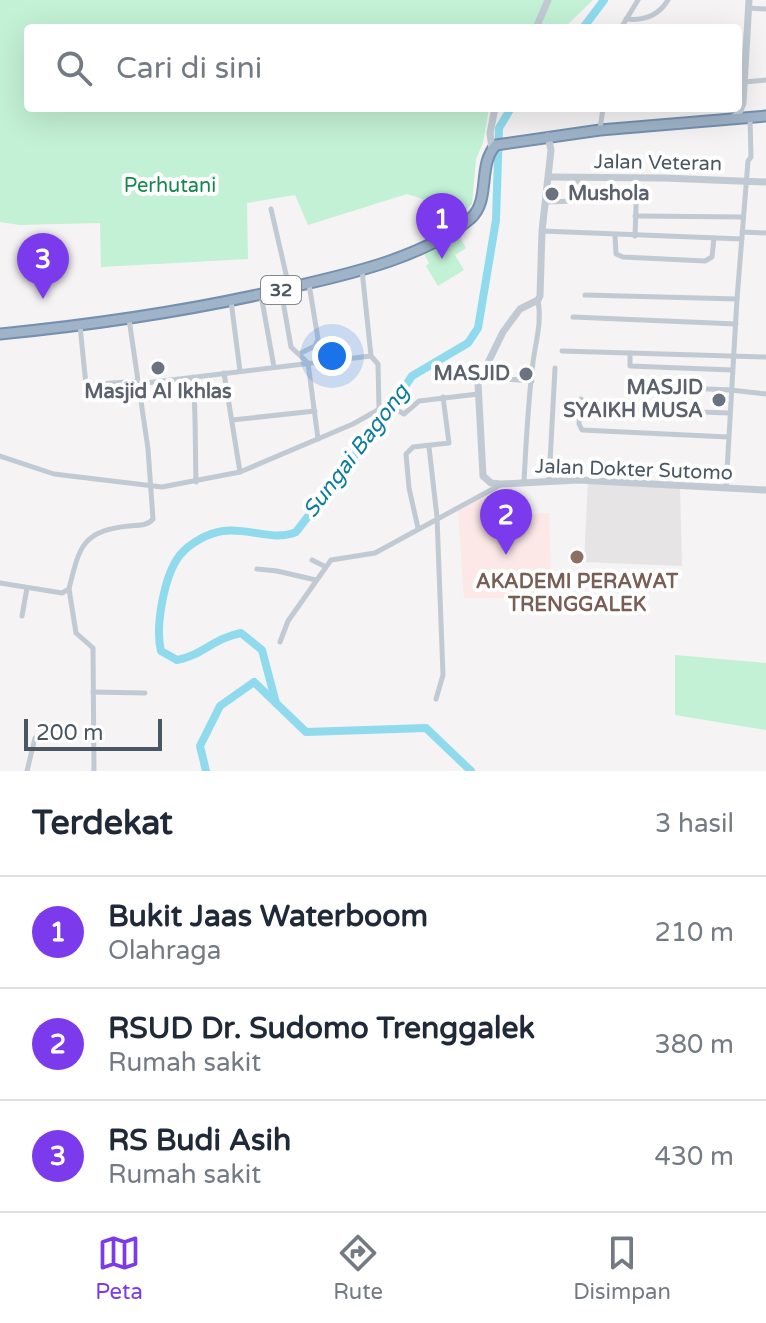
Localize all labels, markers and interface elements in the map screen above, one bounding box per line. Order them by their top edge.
search box [24,24,742,112]
icon: search [52,46,96,90]
text: Cari di sini [116,50,262,87]
street label: Jalan Veteran [594,150,722,176]
park label: Perhutani [124,174,216,198]
place label: Mushola [568,182,649,206]
marker: Mushola [543,185,561,203]
pin: 1 [416,193,468,259]
pin: 3 [17,233,69,299]
road number: 32 [261,276,301,304]
your location [312,336,352,376]
marker: Masjid Al Ikhlas [149,359,167,377]
place label: MASJID [433,362,510,386]
marker: MASJID [517,365,535,383]
place label: MASJID SYAIKH MUSA [563,376,703,423]
water label: Sungai Bagong [298,378,415,523]
place label: Masjid Al Ikhlas [84,380,232,404]
marker: MASJID SYAIKH MUSA [710,391,728,409]
street label: Jalan Dokter Sutomo [535,455,733,485]
pin: 2 [480,489,532,555]
marker: AKADEMI PERAWAT TRENGGALEK [568,548,586,566]
place label: AKADEMI PERAWAT TRENGGALEK [476,570,679,617]
scale bar [24,715,162,751]
text: 200 m [36,720,103,746]
text: Terdekat [32,803,173,844]
text: 3 hasil [655,808,734,839]
text: Bukit Jaas Waterboom [108,898,428,935]
text: 1 [50,917,66,948]
text: 210 m [654,917,734,948]
text: Olahraga [108,935,221,966]
text: RSUD Dr. Sudomo Trenggalek [108,1010,535,1047]
text: 2 [50,1029,66,1060]
text: 380 m [654,1029,734,1060]
text: Rumah sakit [108,1047,261,1078]
text: RS Budi Asih [108,1122,291,1159]
text: 3 [50,1141,66,1172]
text: 430 m [654,1141,734,1172]
text: Rumah sakit [108,1159,261,1190]
tab: Peta [95,1231,143,1305]
tab: Rute [333,1231,383,1305]
tab: Disimpan [573,1231,671,1305]

